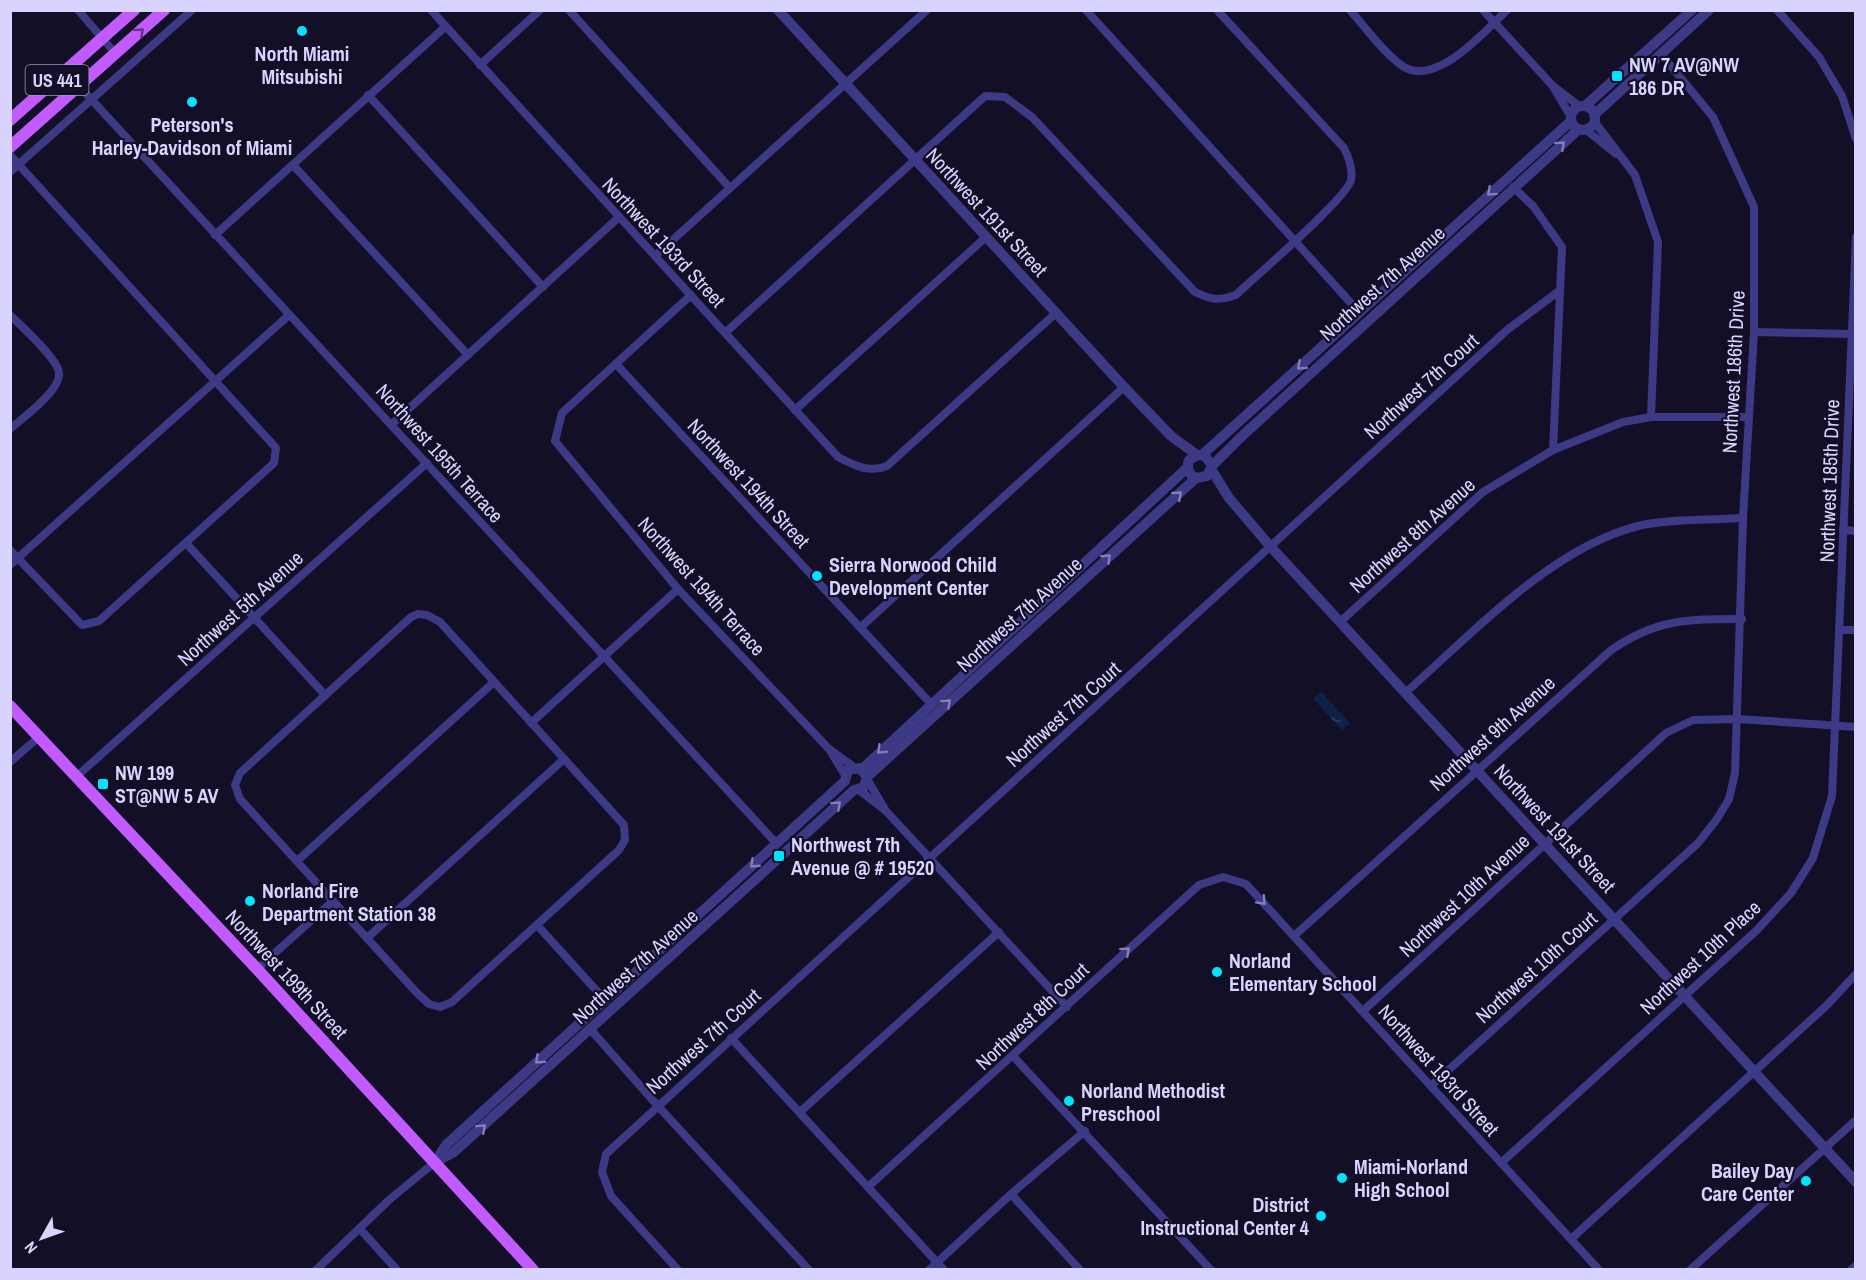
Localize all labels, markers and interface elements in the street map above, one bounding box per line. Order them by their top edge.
marker: North Miami Mitsubishi [295,24,309,38]
one-way arrow [133,28,143,39]
place label: North Miami Mitsubishi [255,40,349,90]
place label: NW 7 AV@NW 186 DR [1629,51,1739,101]
road number: US 441 [26,65,88,95]
marker: NW 7 AV@NW 186 DR [1610,69,1624,83]
marker: Peterson's Harley-Davidson of Miami [185,95,199,109]
place label: Peterson's Harley-Davidson of Miami [92,111,292,161]
one-way arrow [1554,141,1564,152]
street label: Northwest 191st Street [920,142,1054,283]
street label: Northwest 193rd Street [597,171,732,313]
one-way arrow [1488,185,1498,196]
street label: Northwest 7th Avenue [1313,219,1451,347]
street label: Northwest 186th Drive [1715,290,1751,454]
street label: Northwest 7th Court [1358,327,1485,445]
one-way arrow [1297,358,1308,369]
street label: Northwest 195th Terrace [370,378,510,528]
street label: Northwest 185th Drive [1813,399,1845,563]
street label: Northwest 194th Street [682,412,816,554]
street label: Northwest 8th Avenue [1343,471,1481,599]
one-way arrow [1171,491,1182,502]
street label: Northwest 194th Terrace [632,511,772,661]
street label: Northwest 5th Avenue [171,544,309,672]
street label: Northwest 7th Avenue [950,550,1088,678]
place label: Sierra Norwood Child Development Center [829,551,997,601]
one-way arrow [1100,554,1111,565]
marker: Sierra Norwood Child Development Center [810,569,824,583]
street label: Northwest 7th Court [1000,655,1127,773]
street label: Northwest 9th Avenue [1423,669,1561,797]
one-way arrow [940,699,951,710]
one-way arrow [878,742,889,753]
street label: Northwest 191st Street [1488,758,1622,899]
place label: NW 199 ST@NW 5 AV [115,759,219,809]
marker: NW 199 ST@NW 5 AV [96,777,110,791]
one-way arrow [831,801,841,812]
street label: Northwest 10th Avenue [1393,827,1535,963]
place label: Northwest 7th Avenue @ # 19520 [791,831,934,881]
marker: Northwest 7th Avenue @ # 19520 [772,849,786,863]
one-way arrow [750,857,760,868]
place label: Norland Fire Department Station 38 [262,877,436,927]
marker: Norland Fire Department Station 38 [243,894,257,908]
one-way arrow [1255,894,1266,905]
street label: Northwest 10th Place [1634,894,1766,1020]
street label: Northwest 7th Avenue [566,902,704,1030]
street label: Northwest 199th Street [220,903,354,1045]
street label: Northwest 10th Court [1469,905,1603,1029]
place label: Norland Elementary School [1229,947,1377,997]
one-way arrow [1119,948,1130,959]
street label: Northwest 8th Court [969,956,1095,1076]
marker: Norland Elementary School [1210,965,1224,979]
street label: Northwest 7th Court [640,982,767,1100]
street label: Northwest 193rd Street [1373,998,1506,1142]
one-way arrow [536,1053,546,1064]
place label: Norland Methodist Preschool [1081,1077,1225,1127]
marker: Norland Methodist Preschool [1062,1094,1076,1108]
one-way arrow [475,1124,486,1135]
place label: Miami-Norland High School [1354,1153,1468,1203]
place label: Bailey Day Care Center [1701,1157,1795,1207]
marker: Miami-Norland High School [1335,1171,1349,1185]
marker: Bailey Day Care Center [1799,1174,1813,1188]
place label: District Instructional Center 4 [1140,1191,1310,1241]
north arrow [12,1208,72,1268]
marker: District Instructional Center 4 [1314,1209,1328,1223]
text: N [19,1237,42,1258]

